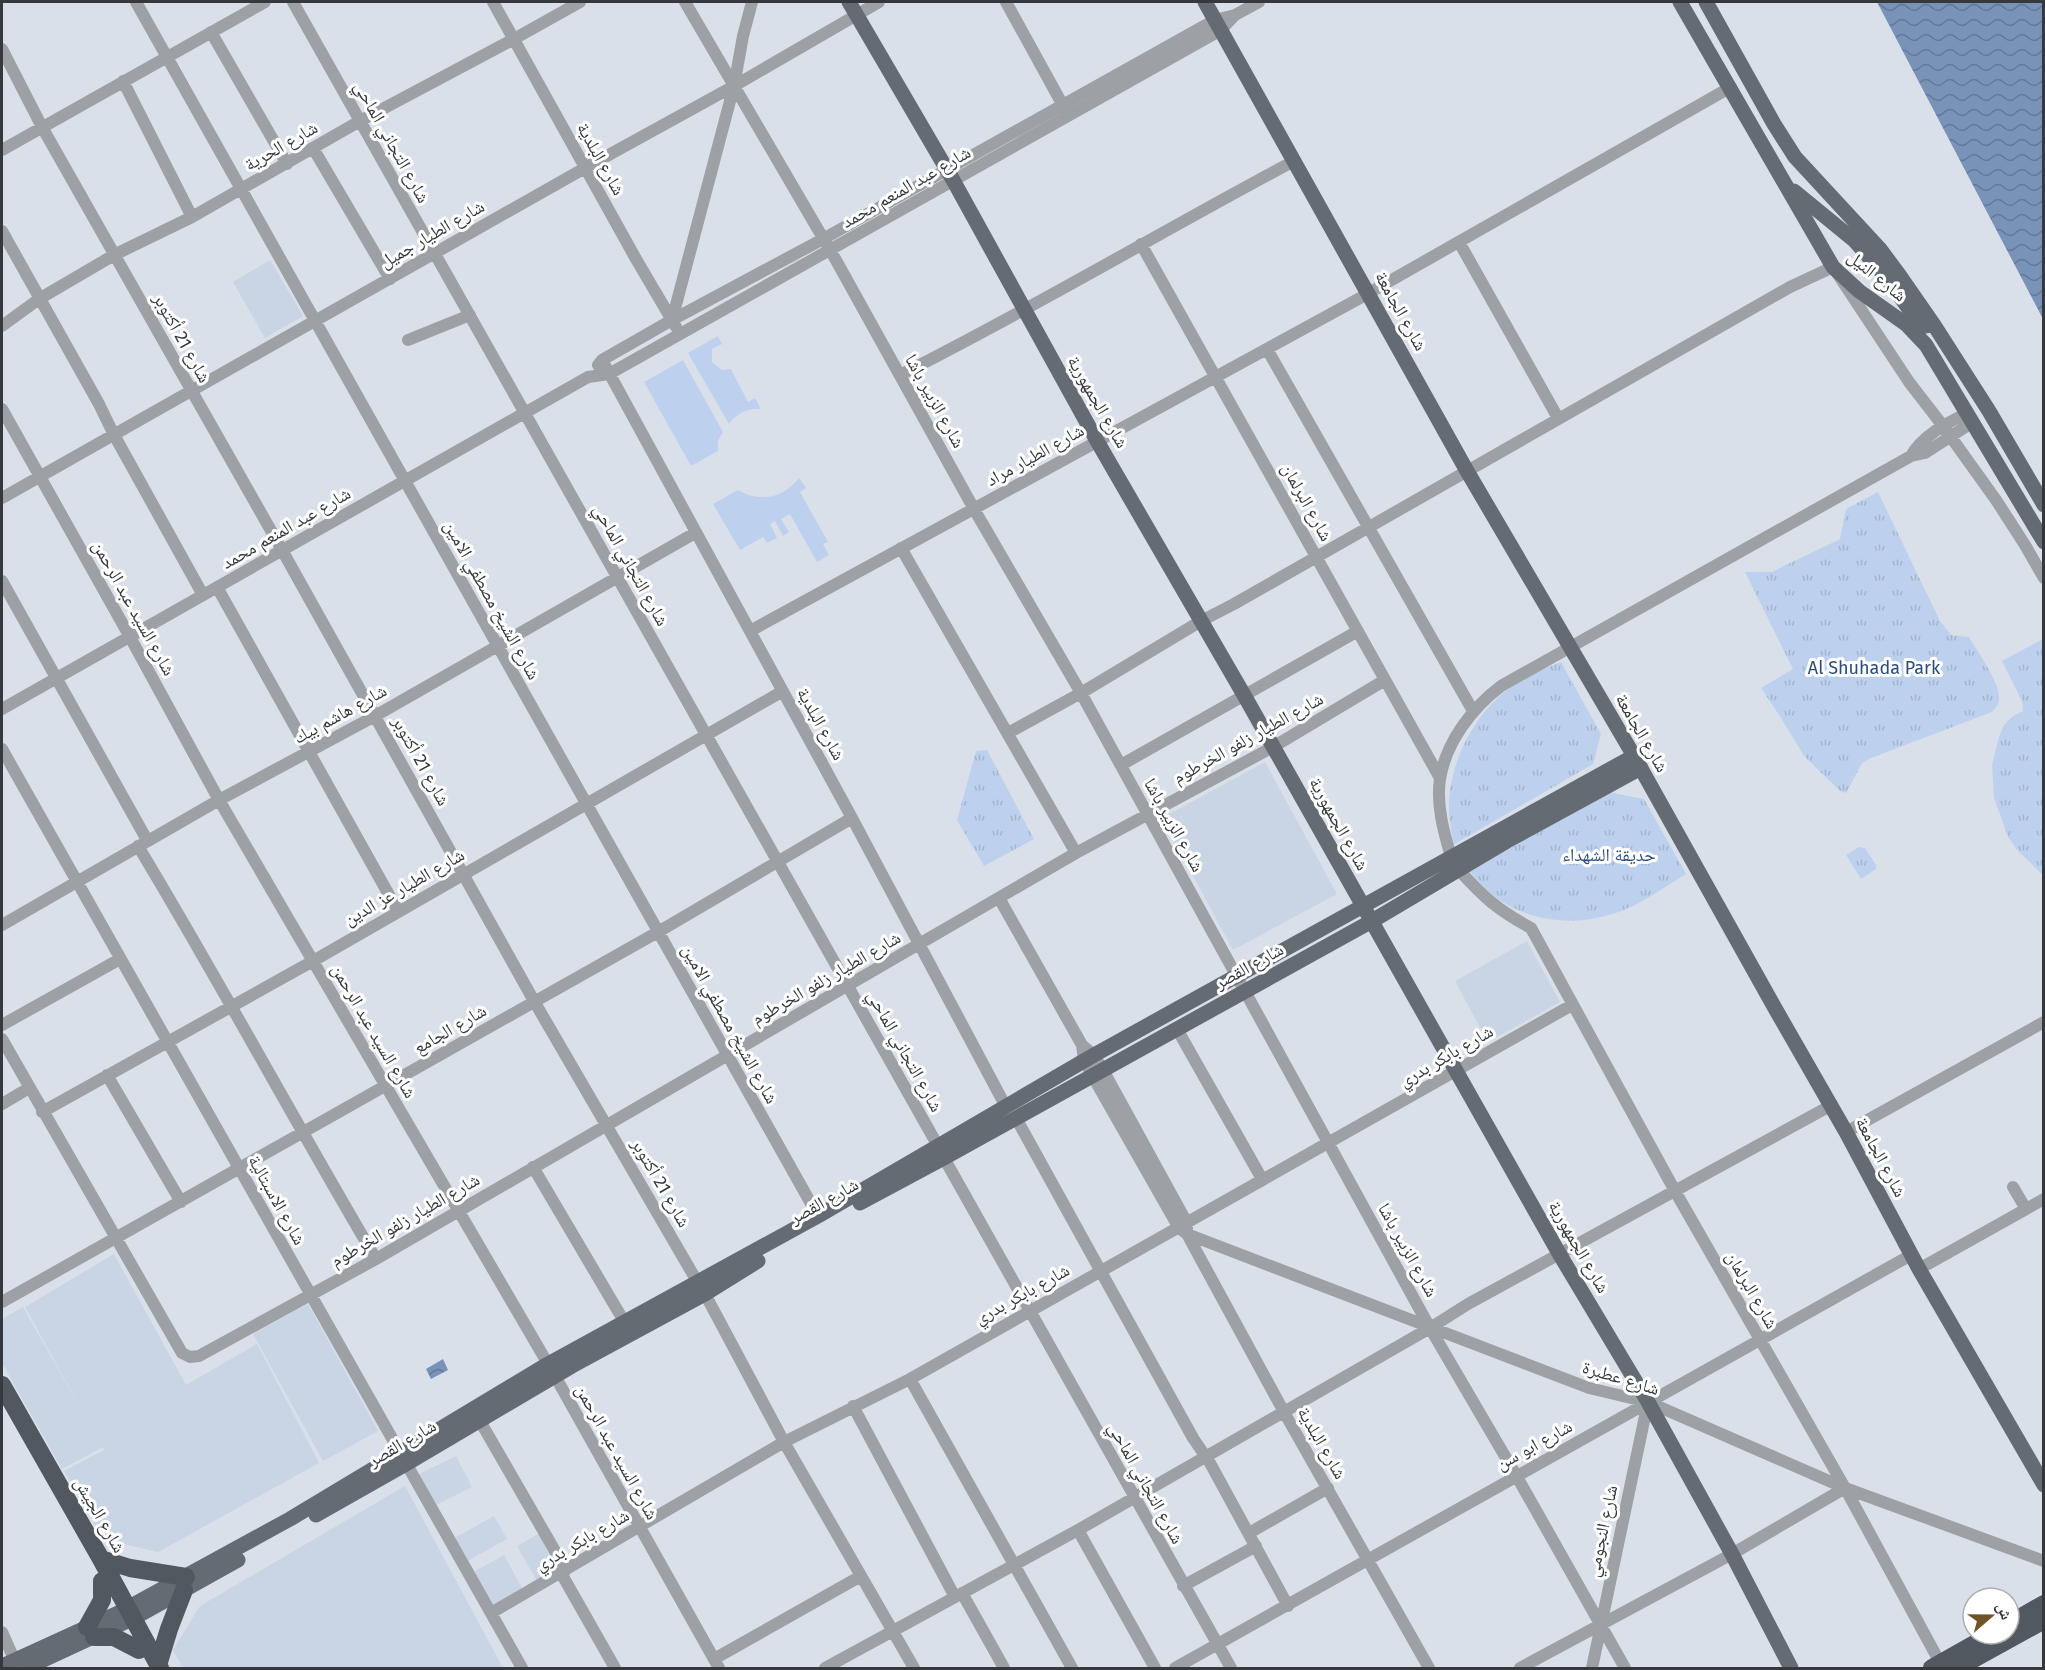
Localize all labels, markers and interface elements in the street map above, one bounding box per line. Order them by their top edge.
street label: شارع التجاني الماحي [346,77,435,209]
street label: شارع الحرية [241,116,321,176]
street label: شارع البلدية [572,119,630,199]
street label: شارع عبد المنعم محمد [838,141,975,234]
street label: شارع الطيار جميل [376,195,488,273]
street label: شارع النيل [1843,246,1911,306]
street label: شارع الجامعة [1370,267,1432,355]
street label: شارع 21 أكتوبر [148,289,216,387]
street label: شارع الزبير باشا [900,350,970,452]
street label: شارع الجمهورية [1063,352,1133,452]
street label: شارع الطيار مراد [982,419,1088,491]
street label: شارع البرلمان [1277,459,1337,545]
street label: شارع عبد المنعم محمد [218,482,355,575]
street label: شارع التجاني الماحي [585,500,674,632]
street label: شارع الشيخ مصطفي الامين [436,517,545,685]
street label: شارع السيد عبد الرحمن [88,537,180,679]
park label: Al Shuhada Park [1808,657,1941,679]
street label: شارع هاشم بيك [289,679,391,750]
street label: شارع البلدية [792,684,850,764]
street label: شارع الطيار زلفو الخرطوم [1169,688,1328,789]
street label: شارع الجامعة [1611,690,1673,776]
street label: شارع 21 أكتوبر [387,712,455,810]
street label: شارع الزبير باشا [1139,774,1209,876]
street label: شارع الجمهورية [1304,774,1374,874]
street label: شارع الطيار عز الدين [340,844,468,930]
park label: حديقة الشهداء [1562,844,1656,866]
street label: شارع الطيار زلفو الخرطوم [748,926,905,1031]
street label: شارع القصر [1210,938,1287,994]
street label: شارع الشيخ مصطفي الامين [674,941,783,1109]
street label: شارع السيد عبد الرحمن [327,960,421,1102]
street label: شارع التجاني الماحي [859,986,948,1118]
street label: شارع الجامع [410,999,491,1060]
street label: شارع بابكر بدري [1395,1020,1499,1095]
street label: شارع الجامعة [1851,1113,1911,1201]
street label: شارع 21 أكتوبر [626,1134,695,1231]
street label: شارع الاسبتالية [243,1151,311,1249]
street label: شارع الطيار زلفو الخرطوم [327,1168,484,1273]
street label: شارع القصر [785,1173,862,1229]
street label: شارع الجمهورية [1544,1197,1614,1297]
street label: شارع الزبير باشا [1373,1199,1443,1301]
street label: شارع البرلمان [1721,1247,1783,1333]
street label: شارع بابكر بدري [971,1259,1075,1332]
street label: شارع عطبرة [1580,1356,1662,1400]
street label: شارع السيد عبد الرحمن [571,1381,663,1523]
street label: شارع البلدية [1293,1403,1351,1483]
street label: شارع القصر [363,1415,440,1472]
street label: شارع ابو سن [1492,1415,1576,1475]
street label: شارع التجاني الماحي [1100,1418,1189,1550]
street label: شارع الجيش [70,1473,130,1557]
street label: شارع النجومي [1582,1483,1626,1580]
street label: شارع بابكر بدري [531,1504,635,1579]
north arrow [1961,1586,2021,1646]
text: ش [1993,1600,2016,1622]

